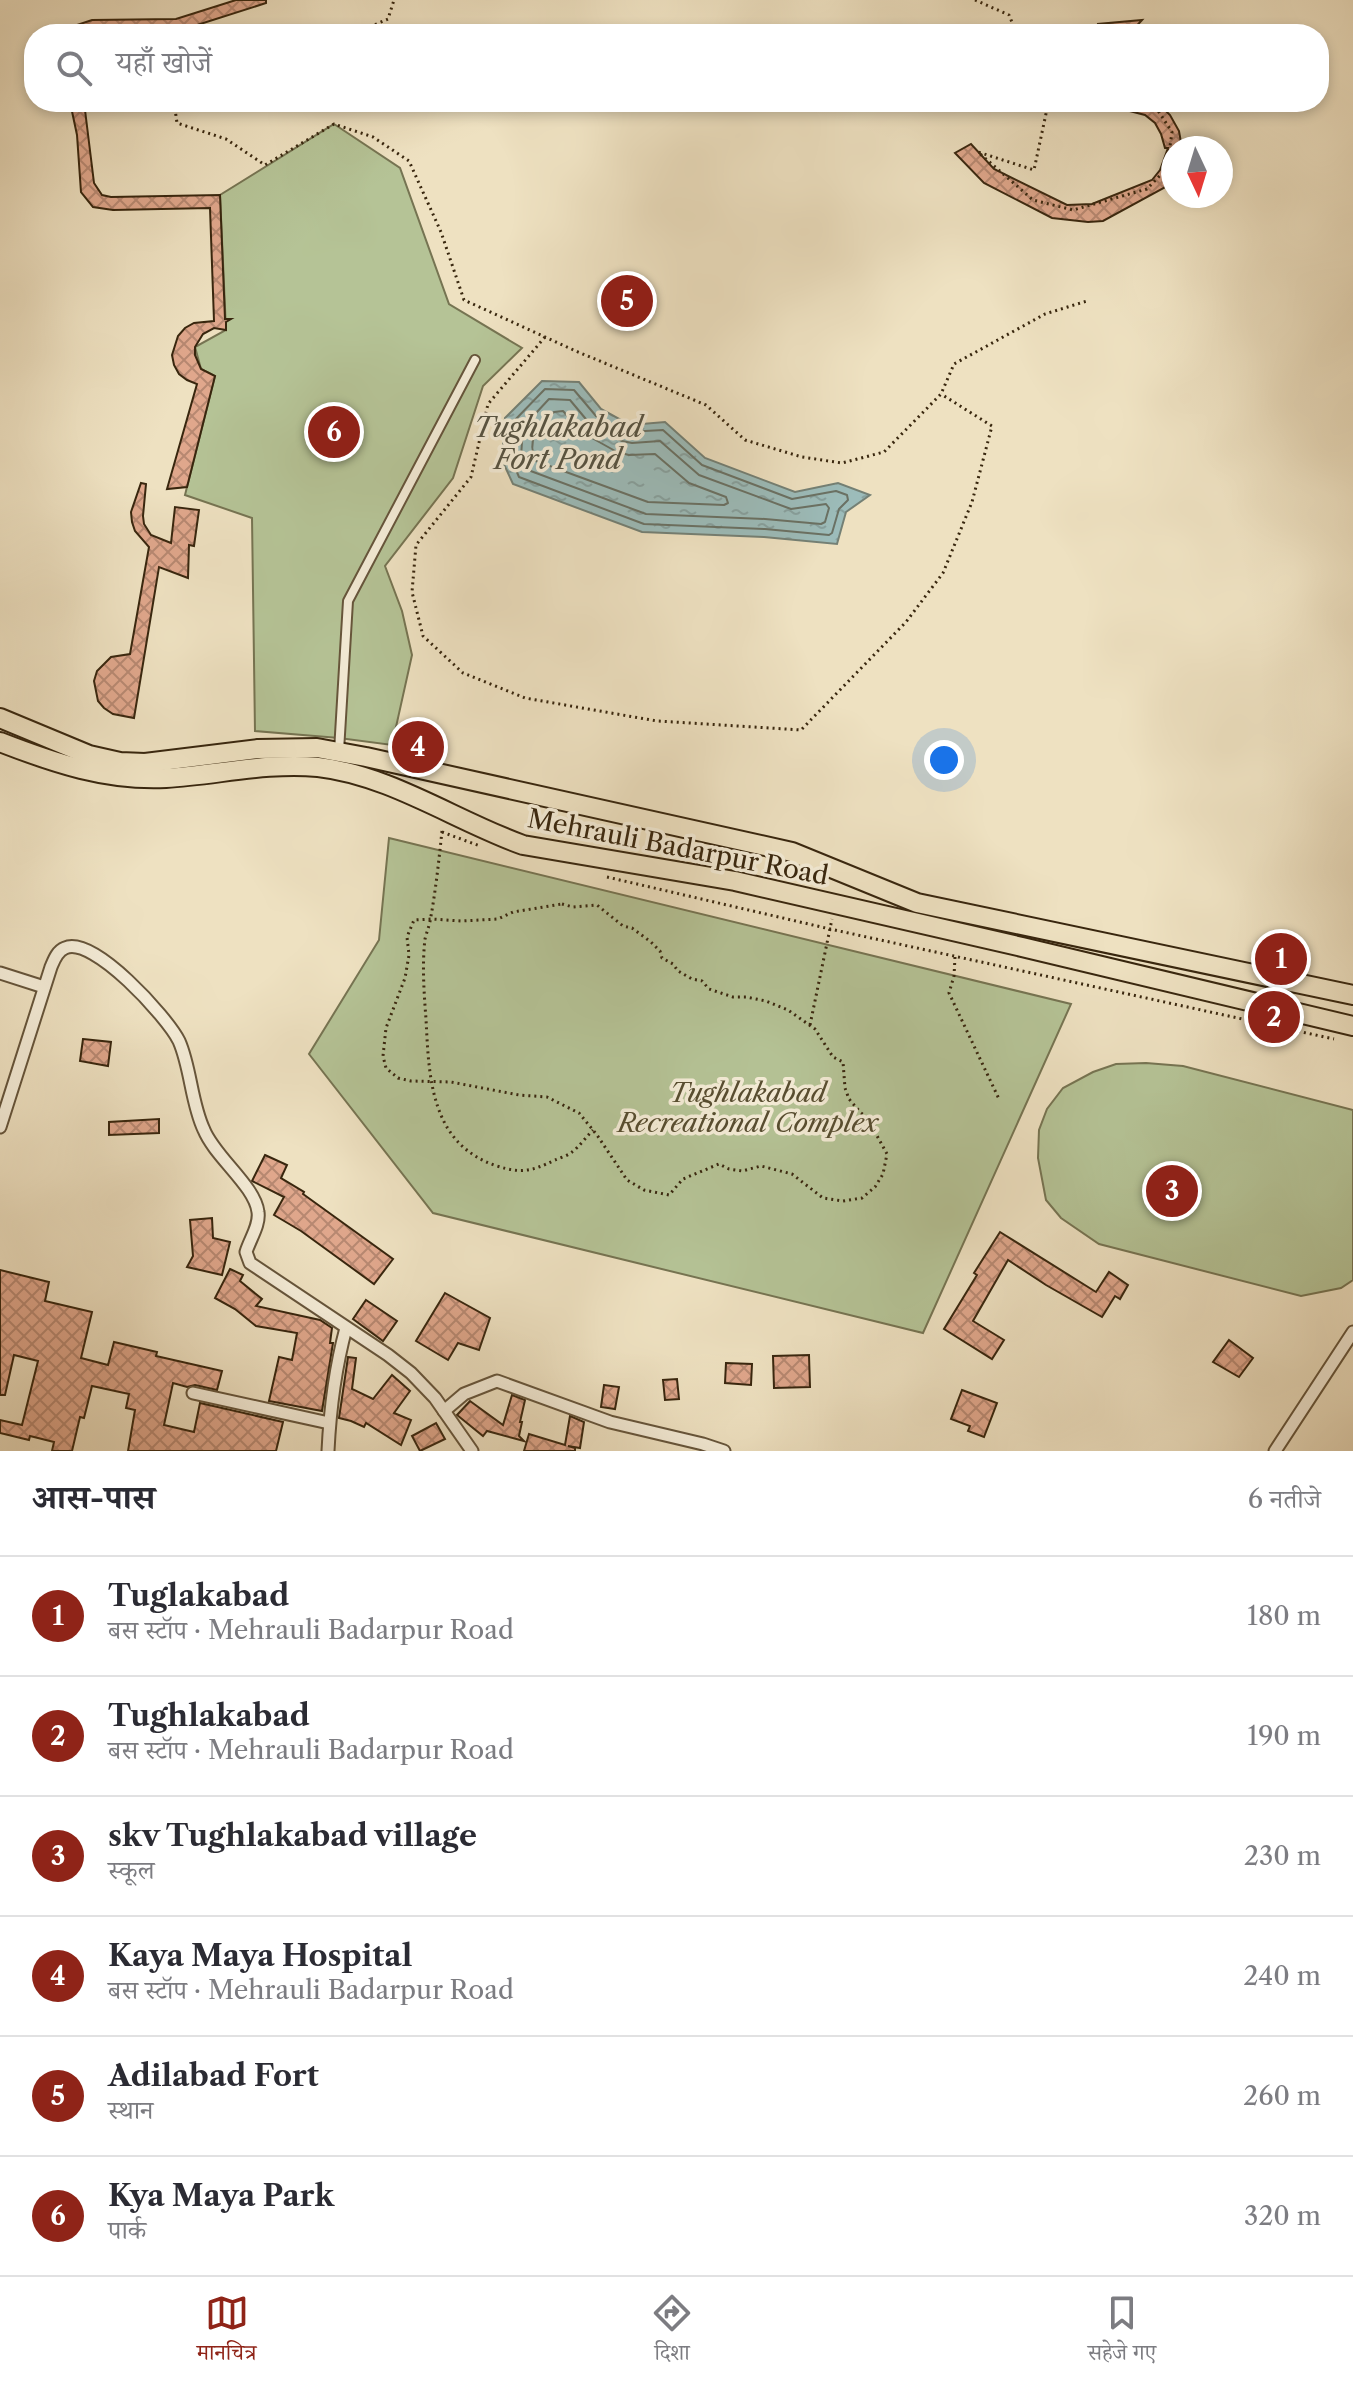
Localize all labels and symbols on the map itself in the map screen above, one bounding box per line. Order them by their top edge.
north arrow [1161,136,1233,208]
pin: 5 [601,271,653,331]
pin: 6 [308,402,360,462]
water label: Tughlakabad Fort Pond [474,410,646,476]
pin: 4 [392,717,444,777]
your location [924,740,964,780]
street label: Mehrauli Badarpur Road [525,802,831,892]
pin: 1 [1255,929,1307,989]
pin: 2 [1248,987,1300,1047]
park label: Tughlakabad Recreational Complex [616,1077,880,1139]
pin: 3 [1146,1161,1198,1221]

